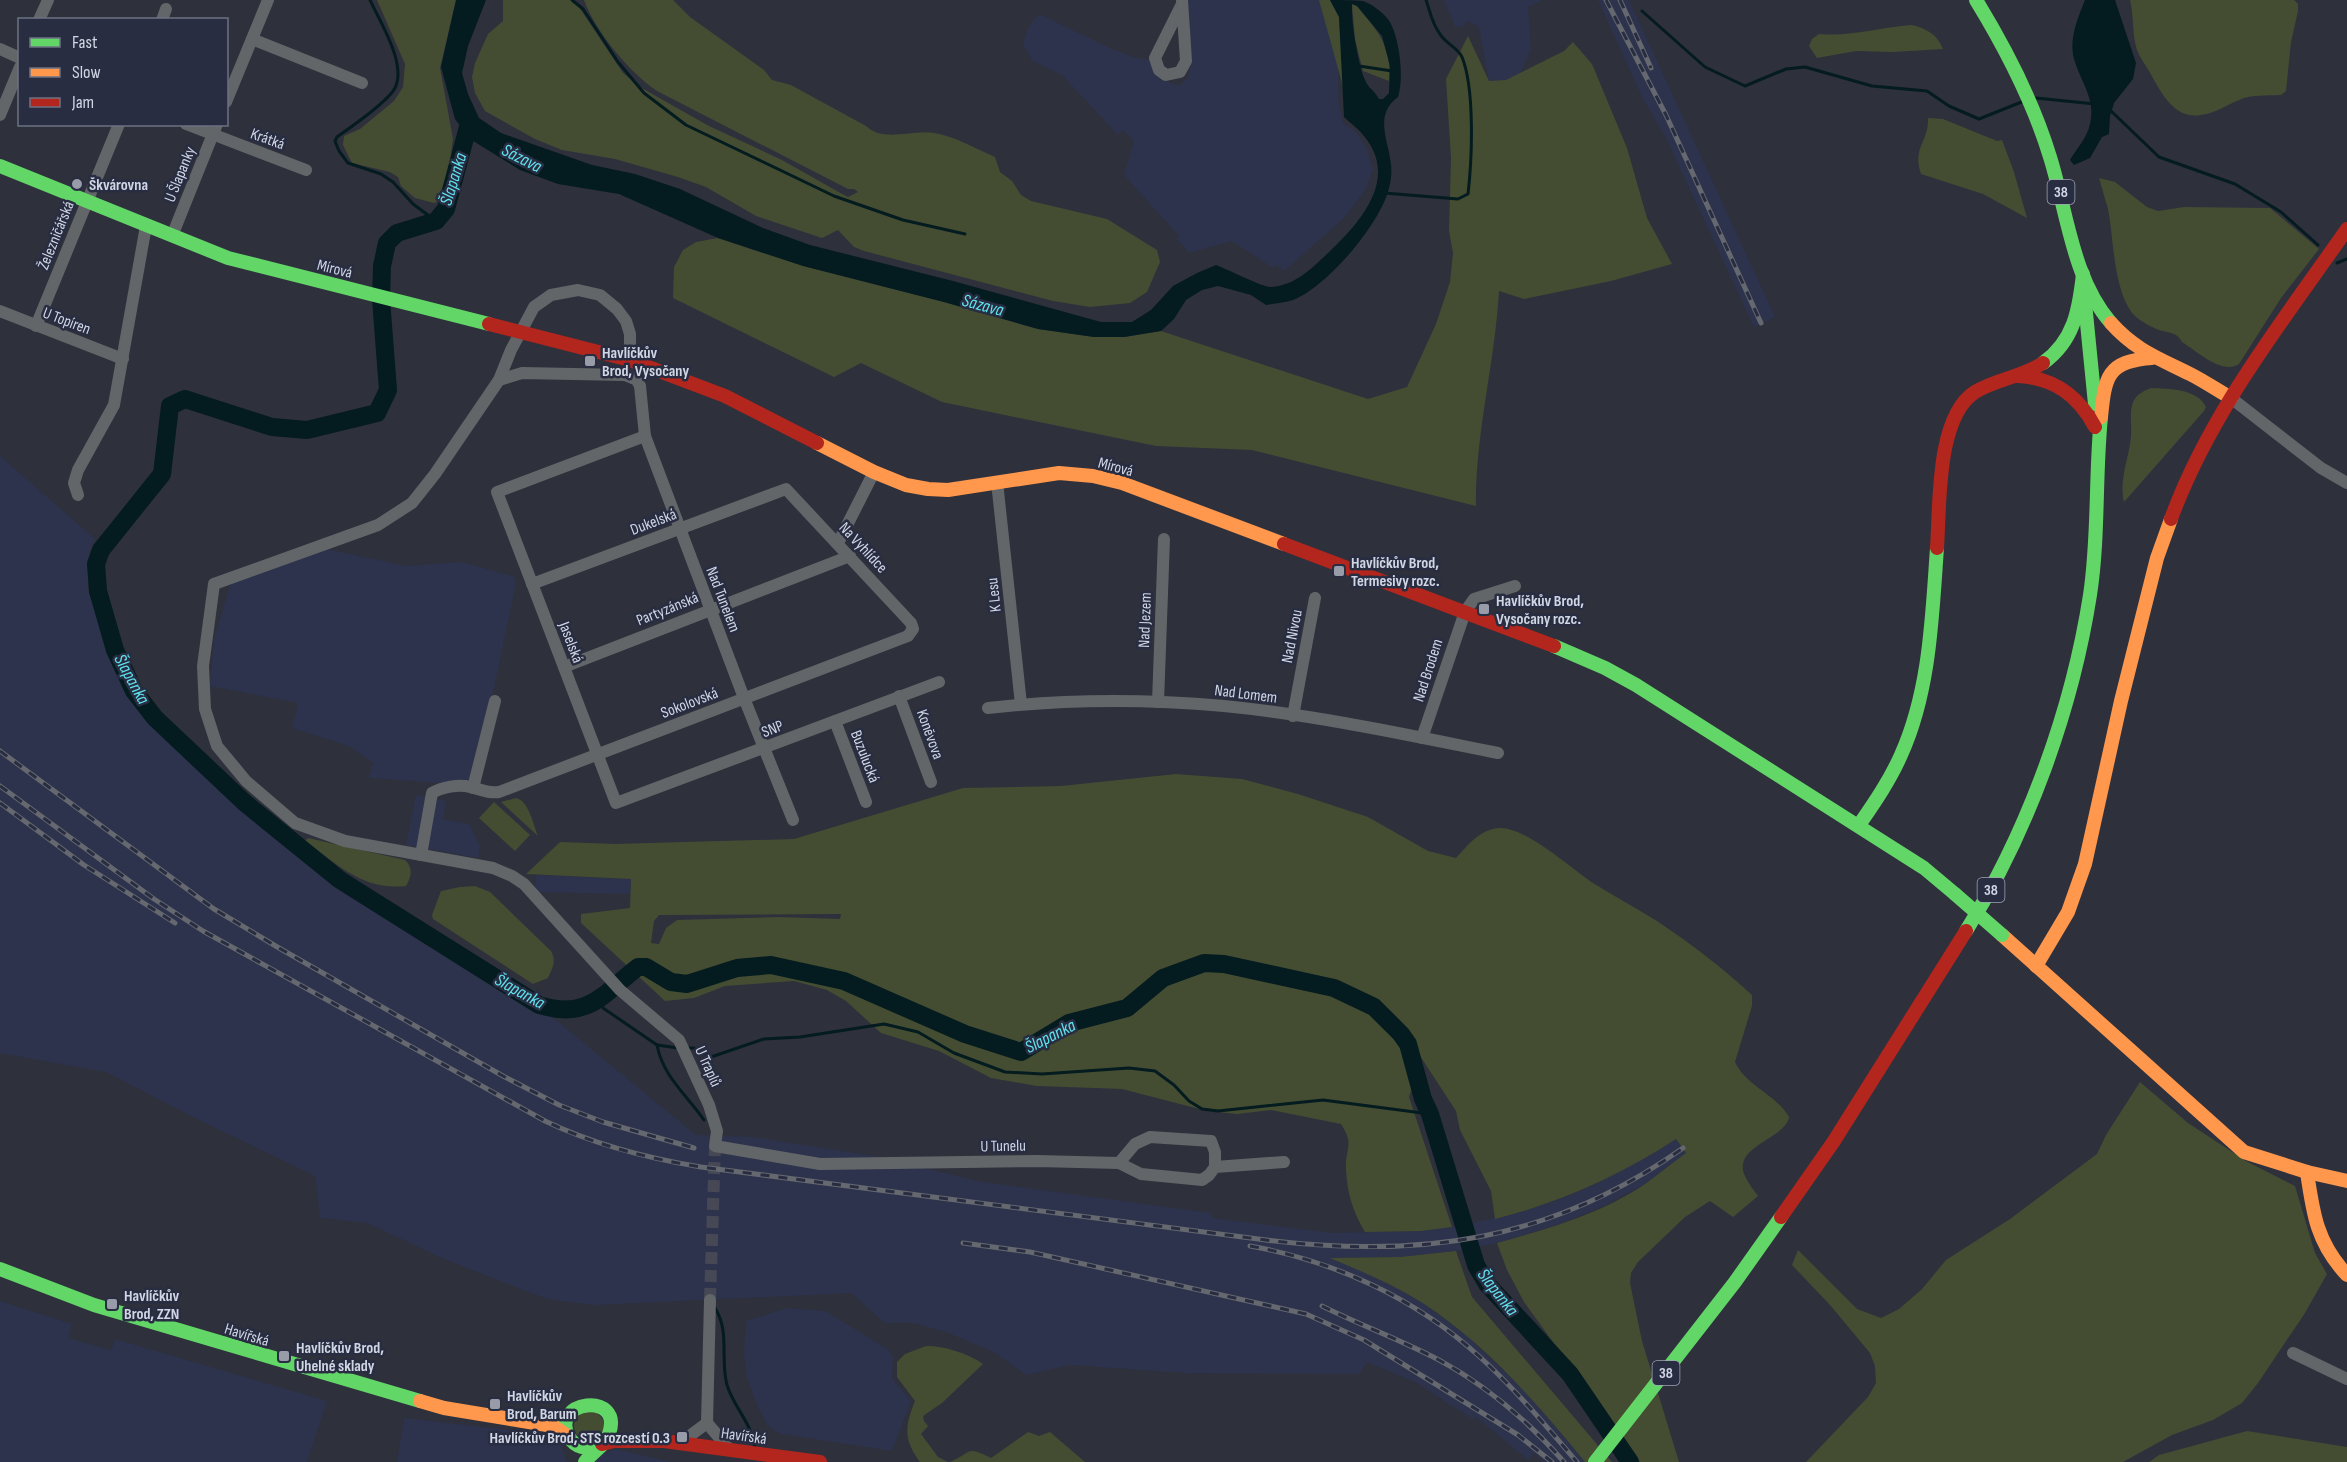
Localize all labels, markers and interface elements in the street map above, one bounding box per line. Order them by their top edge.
legend [18,18,228,126]
text: Fast [72,32,98,53]
text: Slow [72,62,101,83]
text: Jam [71,92,94,113]
street label: Krátká [248,125,287,154]
water label: Sázava [498,140,546,178]
street label: U Šlapanky [161,144,200,205]
water label: Šlapanka [436,150,472,208]
place label: Škvárovna [89,176,148,195]
marker: Škvárovna [70,177,84,191]
road number: 38 [2048,180,2074,204]
street label: Železničářská [34,198,79,273]
street label: Mírová [315,256,354,283]
water label: Sázava [960,290,1007,321]
street label: U Topíren [40,304,93,339]
place label: Havlíčkův Brod, Vysočany [602,344,689,381]
marker: Havlíčkův Brod, Vysočany [583,354,597,368]
street label: Mírová [1096,454,1135,481]
street label: Dukelská [628,505,679,540]
street label: Na Vyhlídce [835,519,891,577]
place label: Havlíčkův Brod, Termesivy rozc. [1351,554,1440,591]
street label: Nad Tunelem [701,564,744,635]
marker: Havlíčkův Brod, Termesivy rozc. [1332,564,1346,578]
street label: K Lesu [983,577,1006,613]
street label: Partyzánská [634,588,701,630]
street label: Nad Jezem [1135,592,1156,648]
place label: Havlíčkův Brod, Vysočany rozc. [1496,592,1584,629]
marker: Havlíčkův Brod, Vysočany rozc. [1477,602,1491,616]
street label: Nad Nivou [1278,608,1307,665]
street label: Jaselská [554,618,587,666]
street label: Nad Brodem [1409,637,1448,704]
water label: Šlapanka [109,651,154,709]
street label: Nad Lomem [1213,681,1278,708]
street label: Sokolovská [658,684,721,723]
street label: Koněvova [912,707,947,762]
street label: SNP [759,717,786,742]
street label: Buzulucká [846,728,883,785]
road number: 38 [1978,878,2004,902]
water label: Šlapanka [491,969,549,1014]
water label: Šlapanka [1021,1015,1080,1058]
street label: U Traplů [690,1043,725,1090]
street label: U Tunelu [980,1137,1026,1156]
water label: Šlapanka [1473,1265,1523,1321]
place label: Havlíčkův Brod, ZZN [124,1287,180,1324]
marker: Havlíčkův Brod, ZZN [105,1297,119,1311]
street label: Havířská [222,1320,271,1351]
place label: Havlíčkův Brod, Uhelné sklady [296,1339,384,1376]
marker: Havlíčkův Brod, Uhelné sklady [277,1349,291,1363]
road number: 38 [1652,1361,1680,1385]
place label: Havlíčkův Brod, Barum [507,1387,576,1424]
marker: Havlíčkův Brod, Barum [488,1397,502,1411]
street label: Havířská [720,1424,768,1449]
place label: Havlíčkův Brod, STS rozcestí 0.3 [490,1429,670,1448]
marker: Havlíčkův Brod, STS rozcestí 0.3 [675,1430,689,1444]

